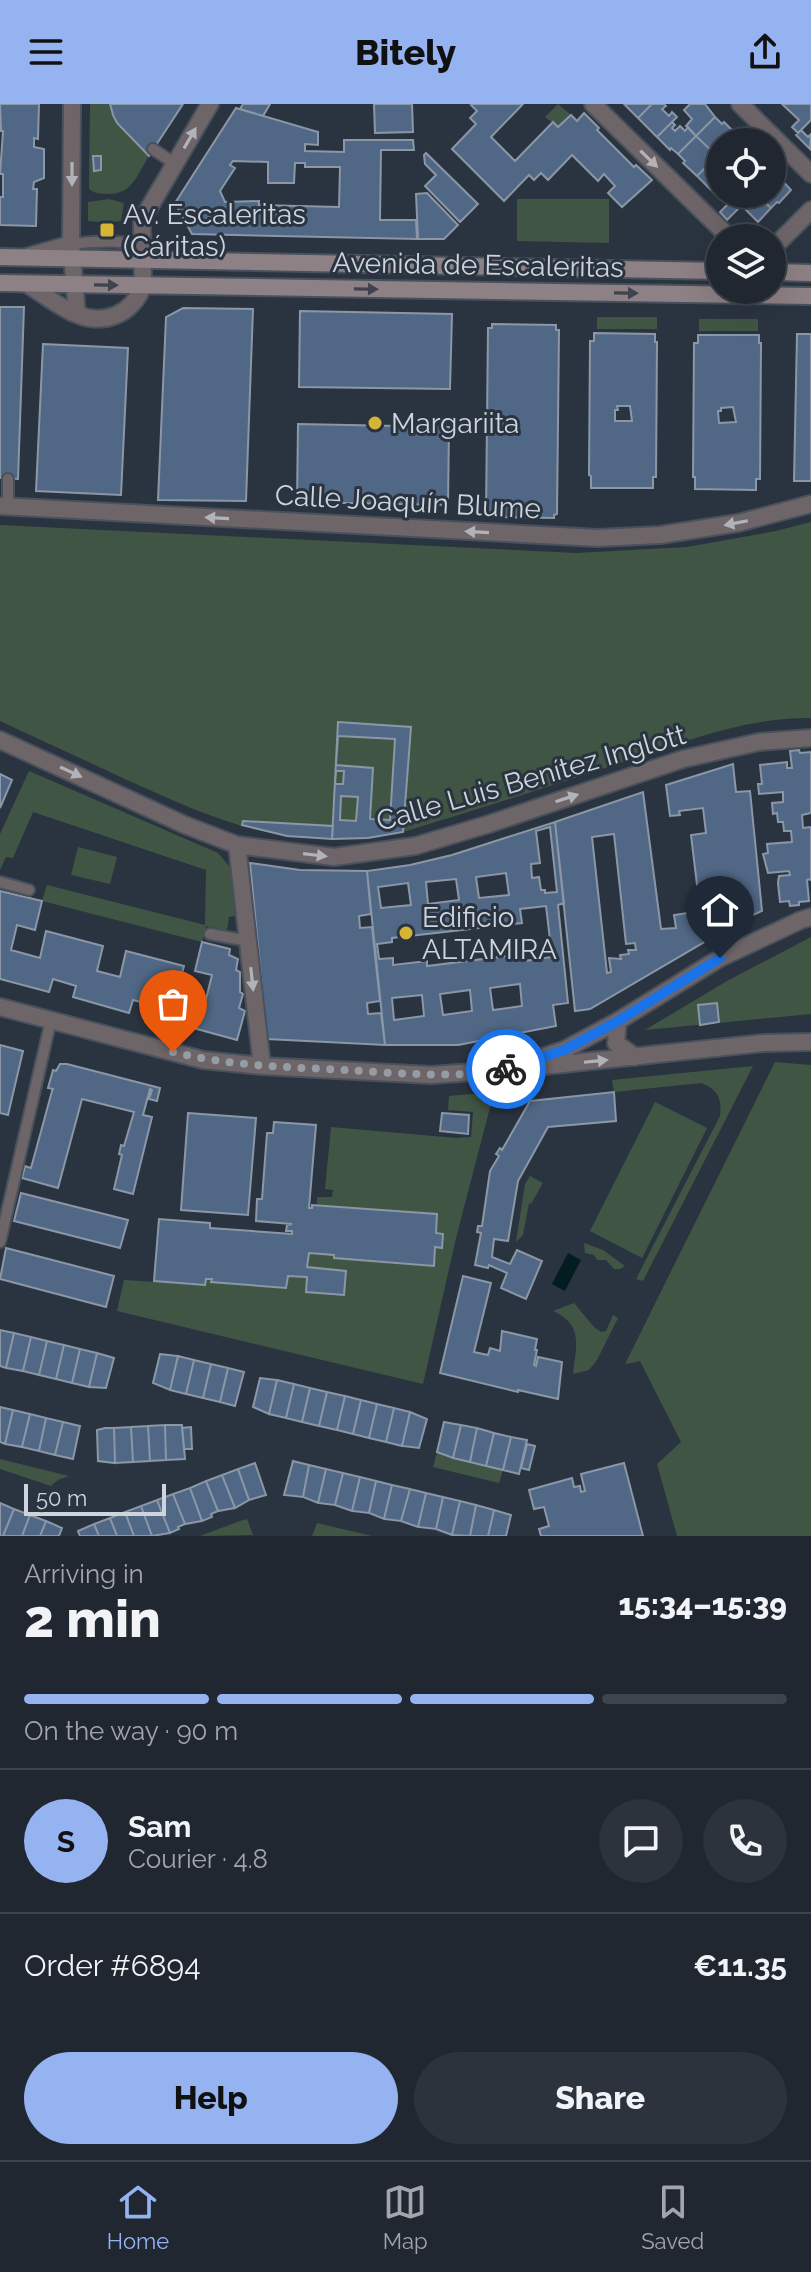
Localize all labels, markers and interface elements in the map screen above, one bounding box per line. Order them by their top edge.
icon: menu [24,30,68,74]
icon: share [743,30,787,74]
text: Bitely [355,31,456,73]
one-way arrow [183,127,197,149]
map controls [706,128,786,304]
button: locate [706,128,786,208]
one-way arrow [639,149,658,167]
one-way arrow [65,162,78,187]
place label: Av. Escaleritas (Cáritas) [123,198,306,263]
marker: Av. Escaleritas (Cáritas) [98,221,116,239]
button: layers [706,224,786,304]
street label: Avenida de Escaleritas [332,246,624,284]
one-way arrow [94,279,119,291]
one-way arrow [354,283,379,295]
one-way arrow [614,287,639,300]
place label: Margariita [391,407,519,440]
marker: Margariita [366,414,384,432]
street label: Calle Joaquín Blume [274,479,542,525]
one-way arrow [204,512,229,525]
one-way arrow [723,517,748,530]
one-way arrow [464,525,489,538]
street label: Calle Luis Benítez Inglott [373,718,690,838]
one-way arrow [59,766,83,779]
one-way arrow [555,791,579,804]
one-way arrow [303,849,328,862]
pin [686,876,754,958]
icon: home [698,888,742,932]
place label: Edificio ALTAMIRA [422,901,557,966]
marker: Edificio ALTAMIRA [397,924,415,942]
one-way arrow [245,966,258,991]
pin [139,970,207,1052]
icon: bag [151,982,195,1026]
courier [466,1029,546,1109]
icon: bike [484,1047,528,1091]
one-way arrow [584,1054,609,1067]
scale bar [24,1480,166,1516]
text: 50 m [36,1485,87,1511]
text: Arriving in [24,1559,144,1589]
text: 15:34–15:39 [618,1587,787,1622]
text: 2 min [24,1588,161,1649]
text: On the way · 90 m [24,1716,238,1746]
button: chat [599,1799,683,1883]
button: phone [703,1799,787,1883]
text: Sam [128,1809,191,1844]
text: S [57,1824,75,1859]
text: Courier · 4.8 [128,1844,268,1874]
text: Order #6894 [24,1948,201,1983]
text: €11.35 [693,1948,787,1983]
button: Help [24,2052,398,2144]
button: Share [414,2052,787,2144]
tab: Home [107,2180,169,2254]
tab: Map [383,2180,428,2254]
tab: Saved [641,2180,704,2254]

